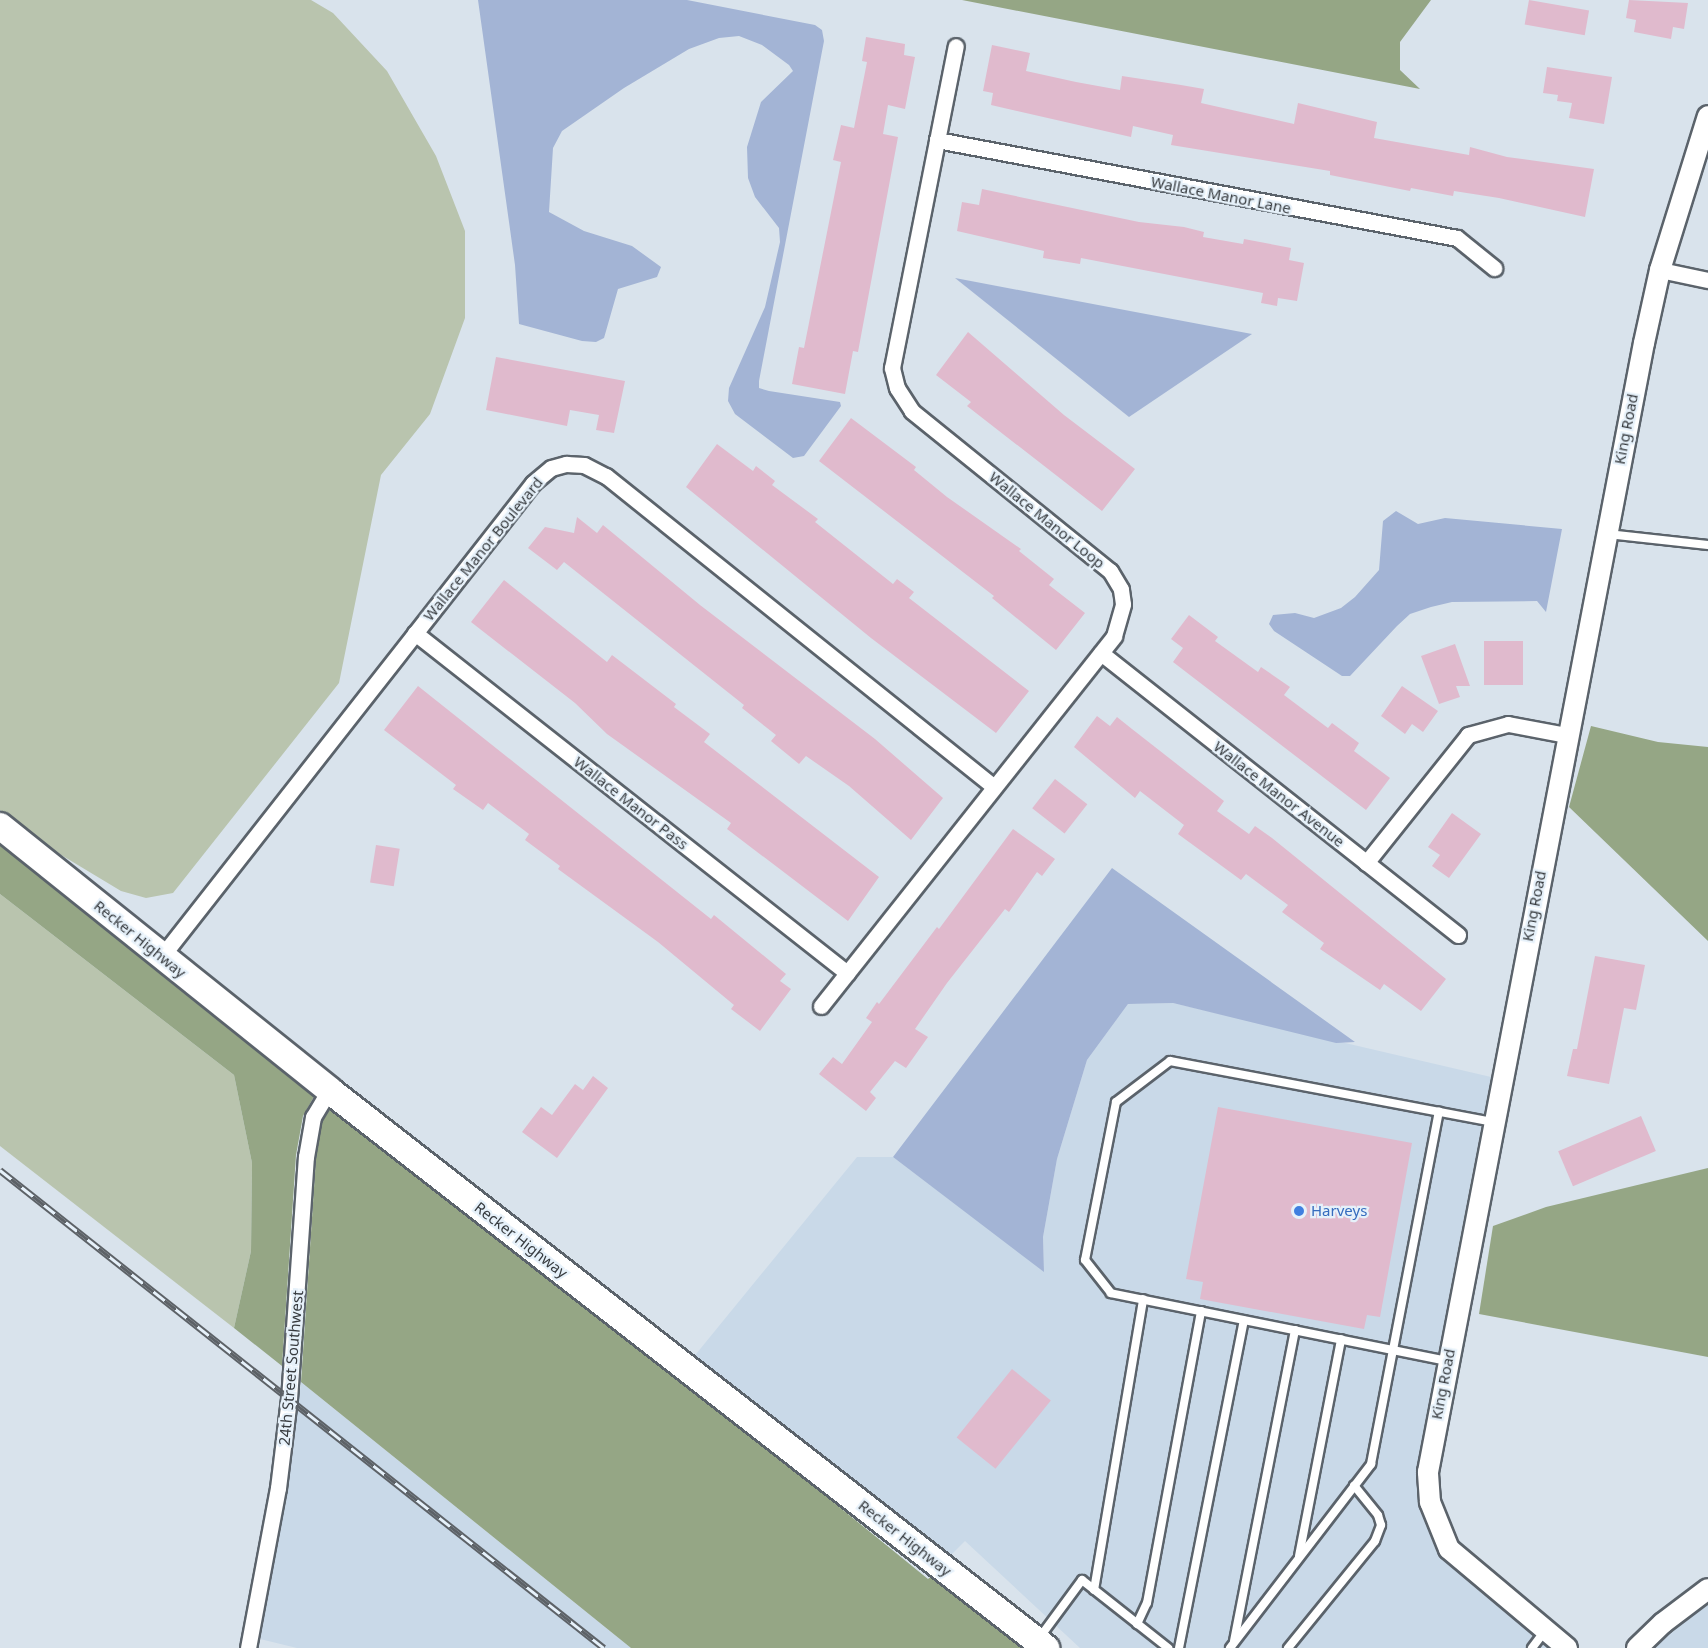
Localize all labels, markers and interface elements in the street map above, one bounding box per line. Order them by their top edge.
street label: Wallace Manor Lane [1149,173,1293,217]
street label: King Road [1610,392,1642,466]
street label: Wallace Manor Loop [986,468,1108,572]
street label: Wallace Manor Boulevard [420,474,546,624]
street label: Wallace Manor Avenue [1210,737,1348,851]
street label: Wallace Manor Pass [570,753,692,853]
street label: King Road [1518,869,1550,943]
street label: Recker Highway [90,896,190,982]
street label: Recker Highway [471,1198,571,1282]
place label: Harveys [1311,1202,1367,1220]
marker: Harveys [1292,1204,1306,1218]
street label: 24th Street Southwest [275,1290,307,1446]
street label: King Road [1427,1347,1459,1421]
street label: Recker Highway [855,1496,955,1580]

